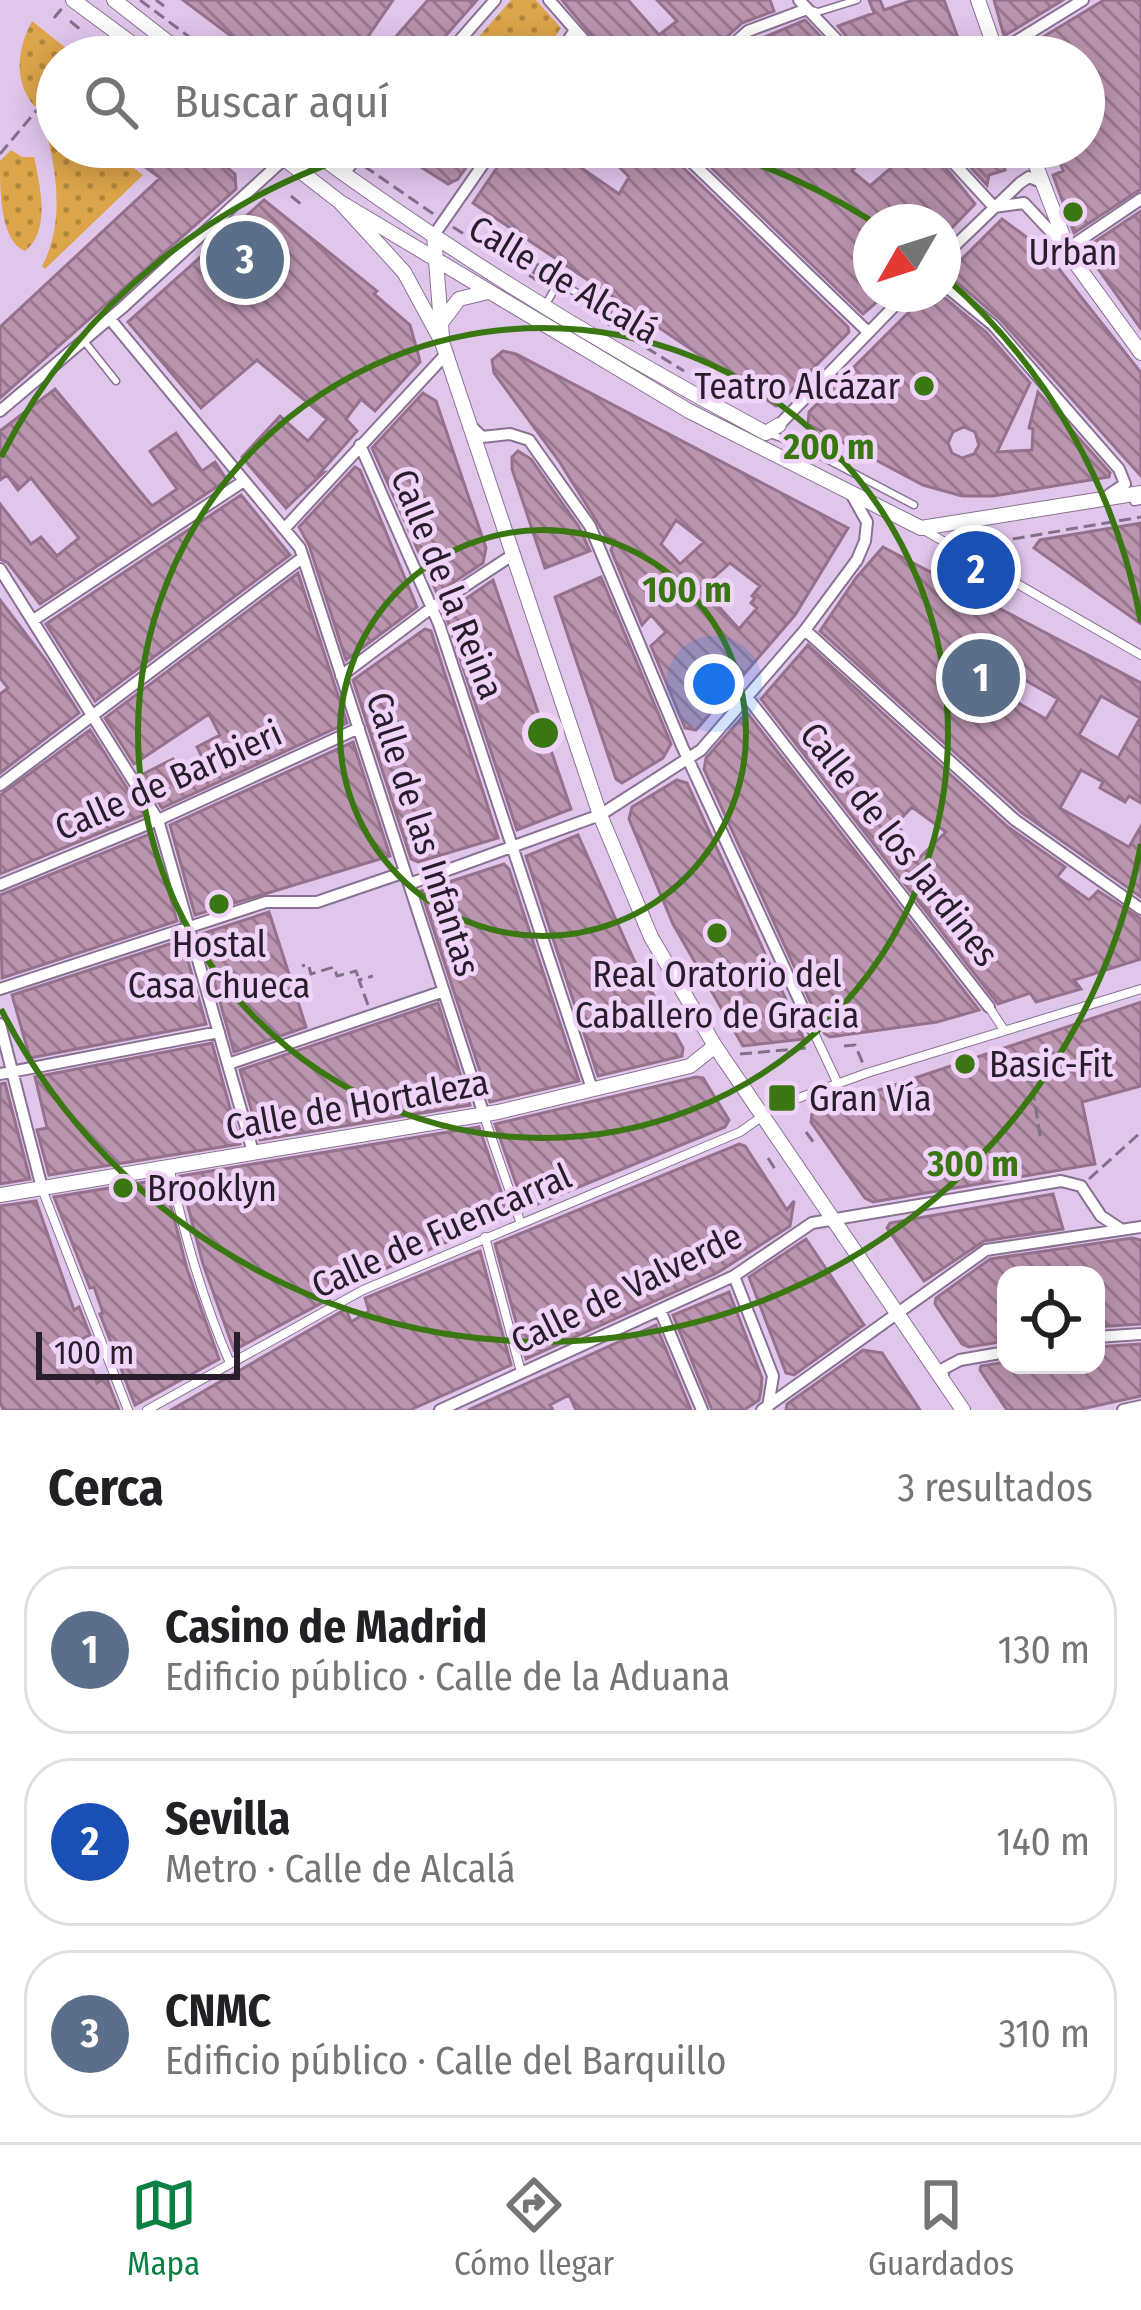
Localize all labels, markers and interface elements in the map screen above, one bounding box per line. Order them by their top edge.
search box [36,36,1105,168]
icon: search [78,69,144,135]
text: Buscar aquí [174,75,390,129]
marker: Urban [1060,199,1086,225]
north arrow [853,204,961,312]
street label: Calle de Alcalá [461,206,666,354]
pin: 3 [206,215,284,305]
place label: Urban [1028,231,1118,275]
place label: Teatro Alcázar [695,365,900,409]
marker: Teatro Alcázar [911,373,937,399]
text: 200 m [783,425,874,469]
street label: Calle de la Reina [381,463,513,706]
pin: 2 [937,525,1015,615]
text: 100 m [642,568,732,612]
pin: 1 [942,633,1020,723]
your location [684,654,744,714]
street label: Calle de las Infantas [356,687,490,982]
street label: Calle de Barbieri [48,711,289,851]
centre of rings [522,712,564,754]
street label: Calle de los Jardines [790,714,1008,975]
marker: Hostal Casa Chueca [206,891,232,917]
marker: Real Oratorio del Caballero de Gracia [704,920,730,946]
place label: Hostal Casa Chueca [128,923,310,1008]
place label: Real Oratorio del Caballero de Gracia [575,953,859,1038]
place label: Basic-Fit [989,1043,1113,1087]
marker: Basic-Fit [952,1051,978,1077]
street label: Calle de Hortaleza [222,1060,492,1150]
place label: Gran Vía [809,1077,932,1121]
marker: Gran Vía [766,1082,798,1114]
text: 300 m [926,1142,1019,1186]
street label: Calle de Fuencarral [305,1154,578,1308]
place label: Brooklyn [147,1167,277,1211]
marker: Brooklyn [110,1175,136,1201]
street label: Calle de Valverde [504,1214,749,1364]
map controls [997,1266,1105,1374]
button: locate [997,1266,1105,1374]
scale bar [36,1326,240,1379]
text: 100 m [54,1333,134,1373]
text: Cerca [48,1457,164,1519]
text: 3 resultados [897,1465,1093,1511]
text: Casino de Madrid [165,1600,487,1654]
text: 1 [82,1627,98,1673]
text: 130 m [998,1627,1090,1673]
text: Edificio público · Calle de la Aduana [165,1654,730,1700]
text: Sevilla [165,1792,290,1846]
text: 2 [81,1819,99,1865]
text: 140 m [996,1819,1090,1865]
text: Metro · Calle de Alcalá [165,1846,516,1892]
text: CNMC [165,1984,271,2038]
text: 3 [81,2011,99,2057]
text: 310 m [999,2011,1090,2057]
text: Edificio público · Calle del Barquillo [165,2038,727,2084]
tab: Mapa [127,2172,200,2284]
tab: Cómo llegar [454,2172,614,2284]
tab: Guardados [868,2172,1014,2284]

